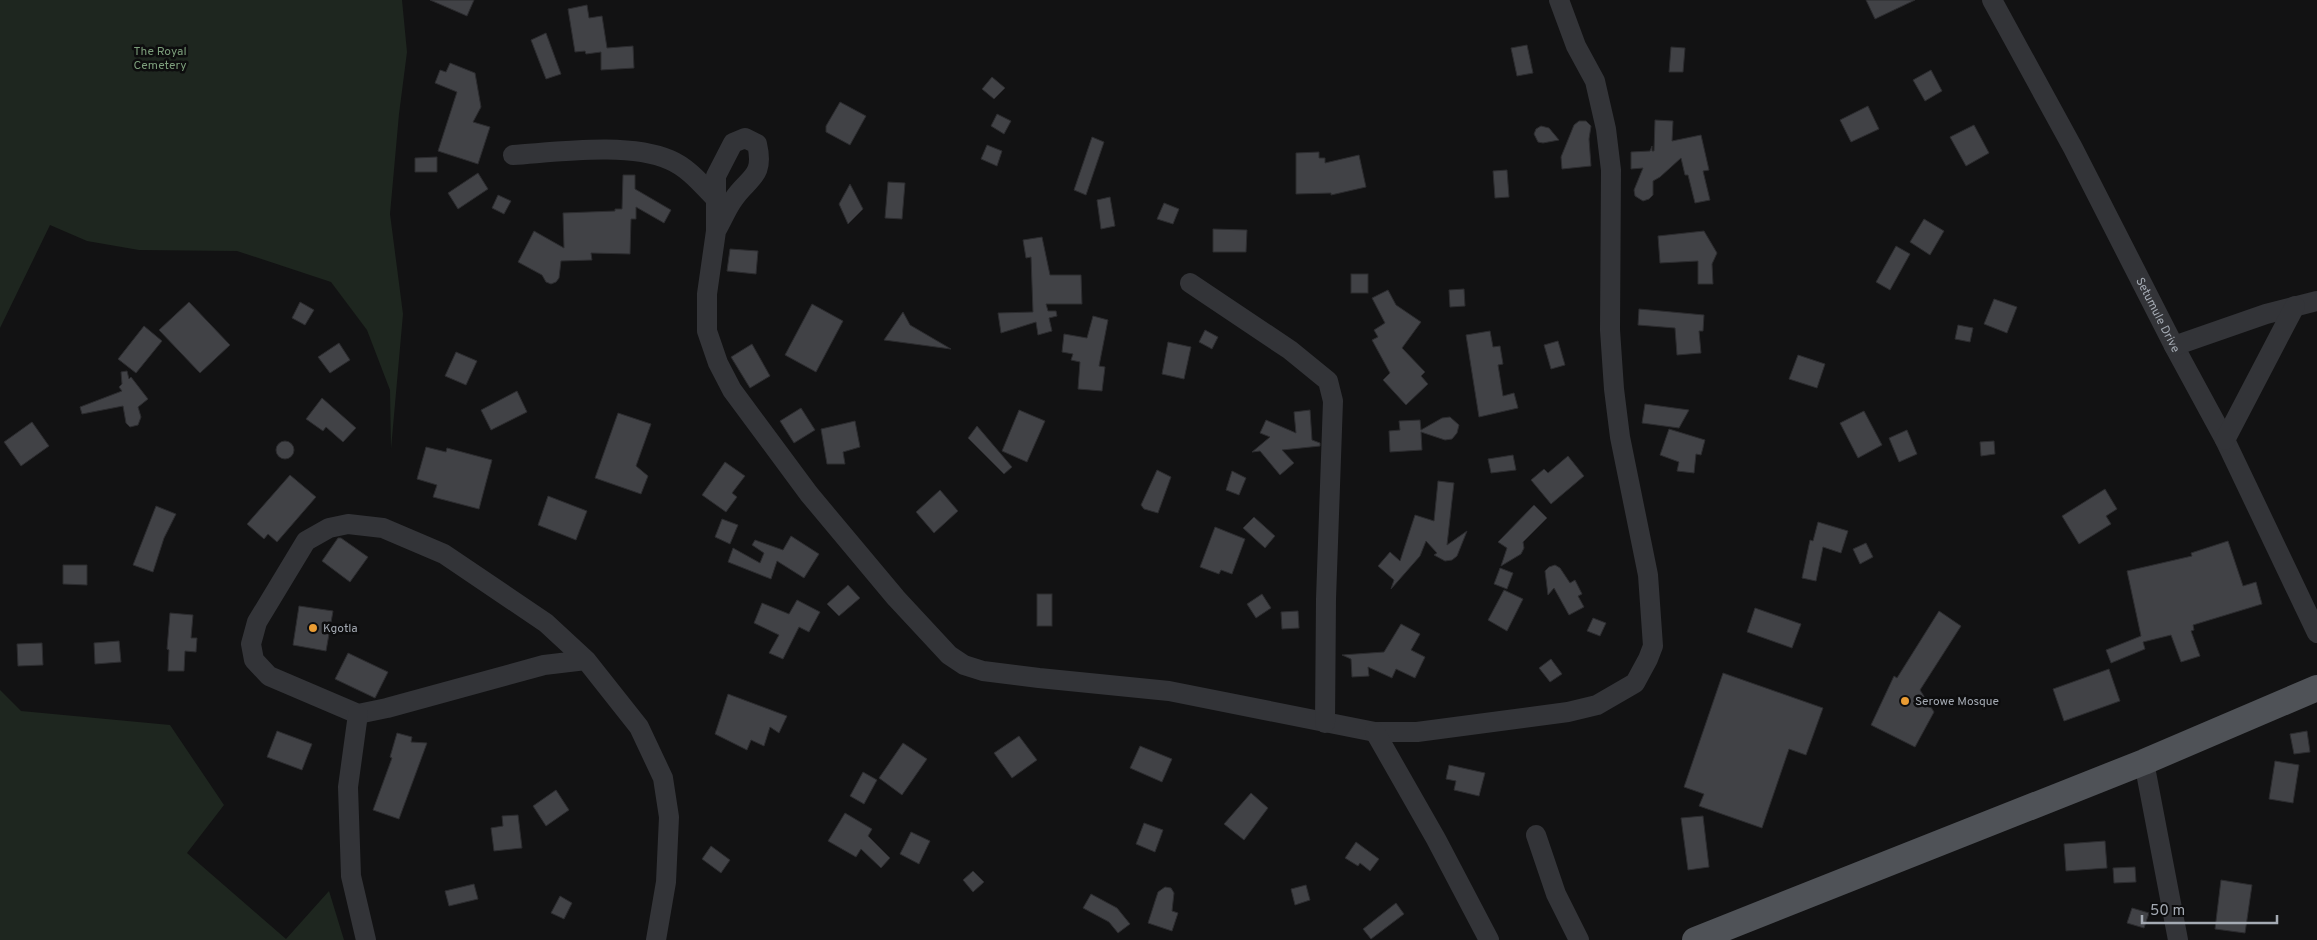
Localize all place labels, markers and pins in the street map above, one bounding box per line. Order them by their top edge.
place label: Kgotla [323,621,358,637]
marker: Kgotla [307,622,319,634]
place label: Serowe Mosque [1915,694,1999,710]
marker: Serowe Mosque [1899,695,1911,707]

